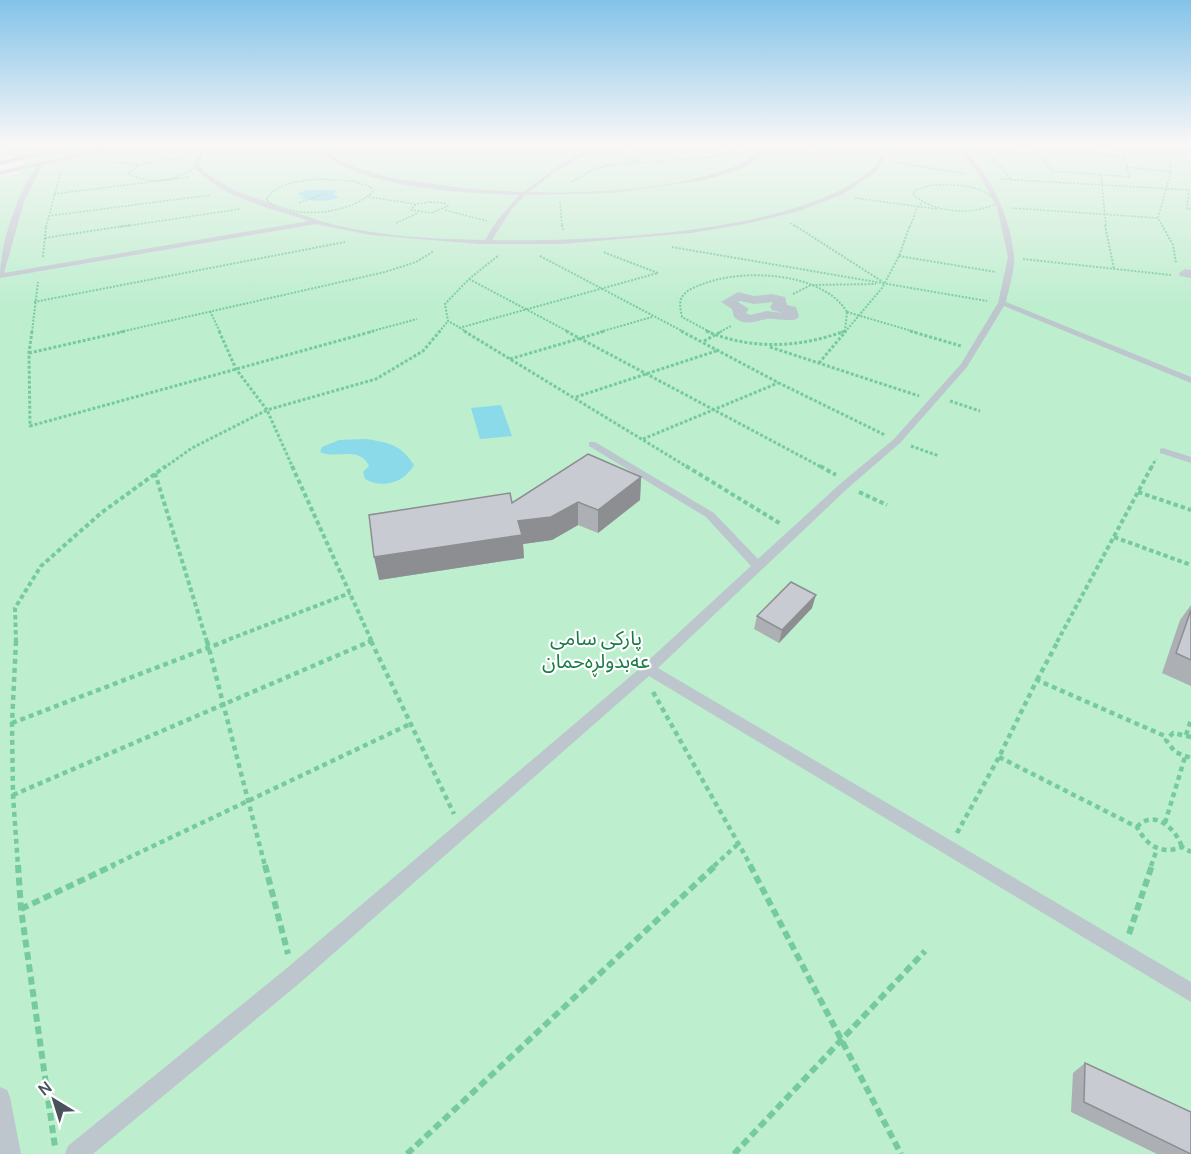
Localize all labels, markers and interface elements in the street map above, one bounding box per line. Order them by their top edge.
park label: پارکی سامی عەبدولڕەحمان [542,624,650,678]
north arrow [24,1070,84,1130]
text: N [33,1076,56,1100]

